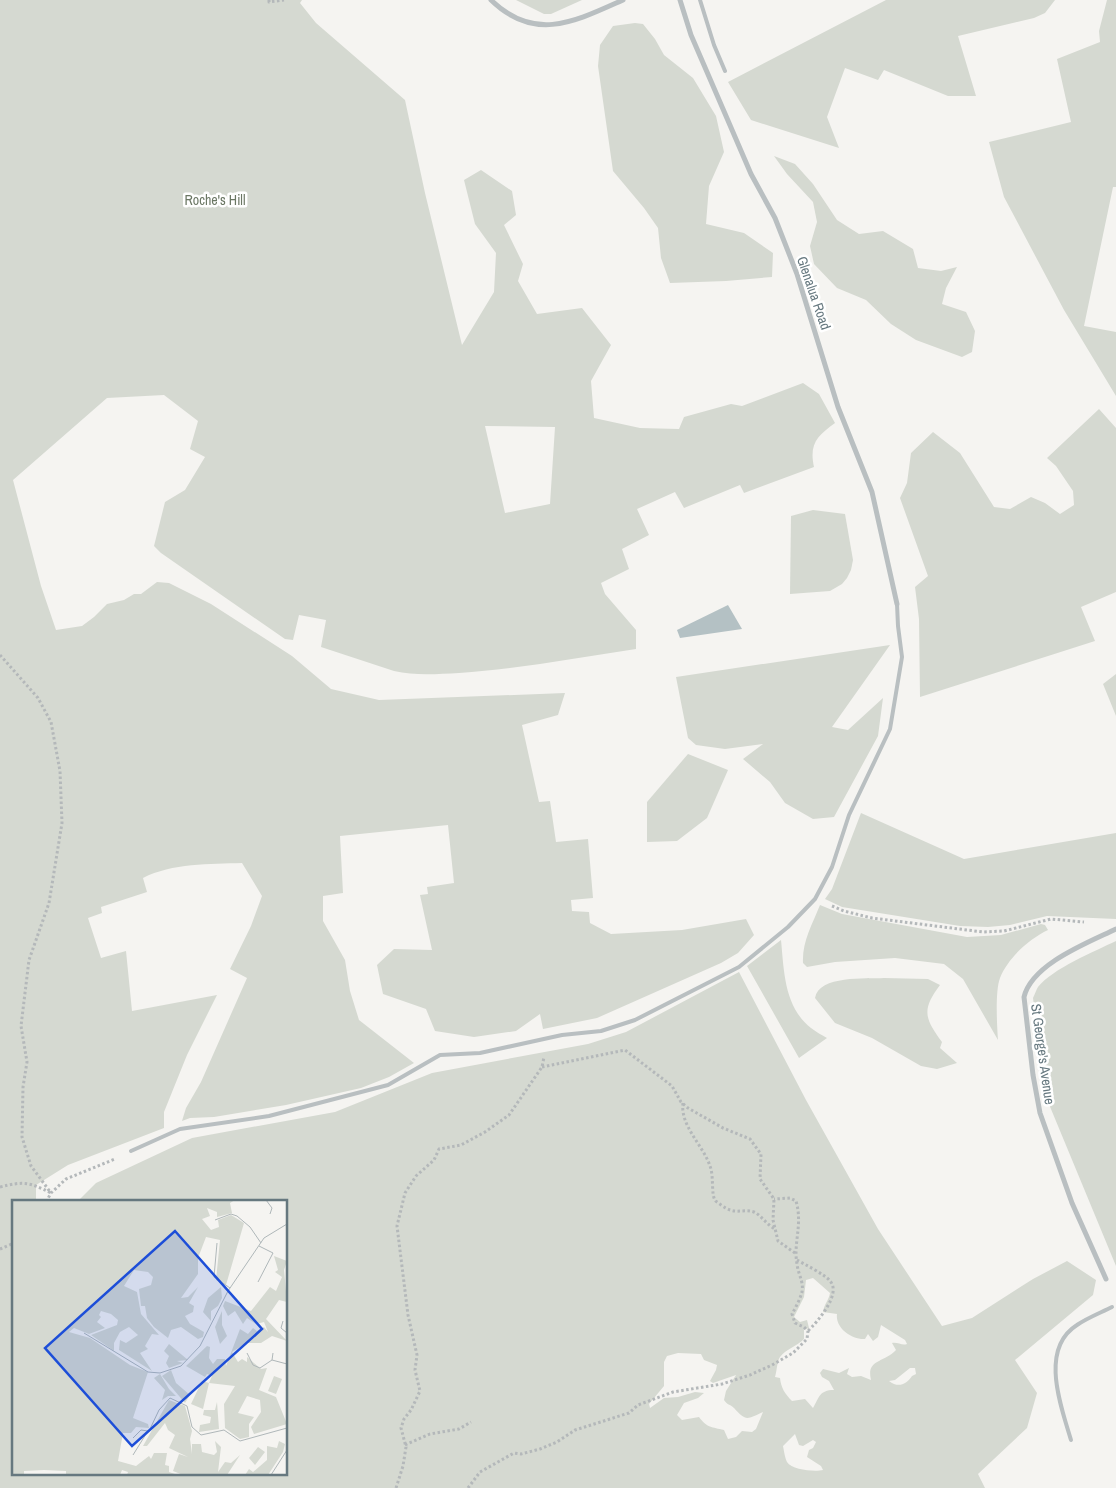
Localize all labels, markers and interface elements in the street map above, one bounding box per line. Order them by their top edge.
park label: Roche's Hill [185,191,245,209]
street label: Glenalua Road [793,254,835,332]
street label: St George's Avenue [1027,1002,1059,1106]
inset map [12,1200,288,1476]

